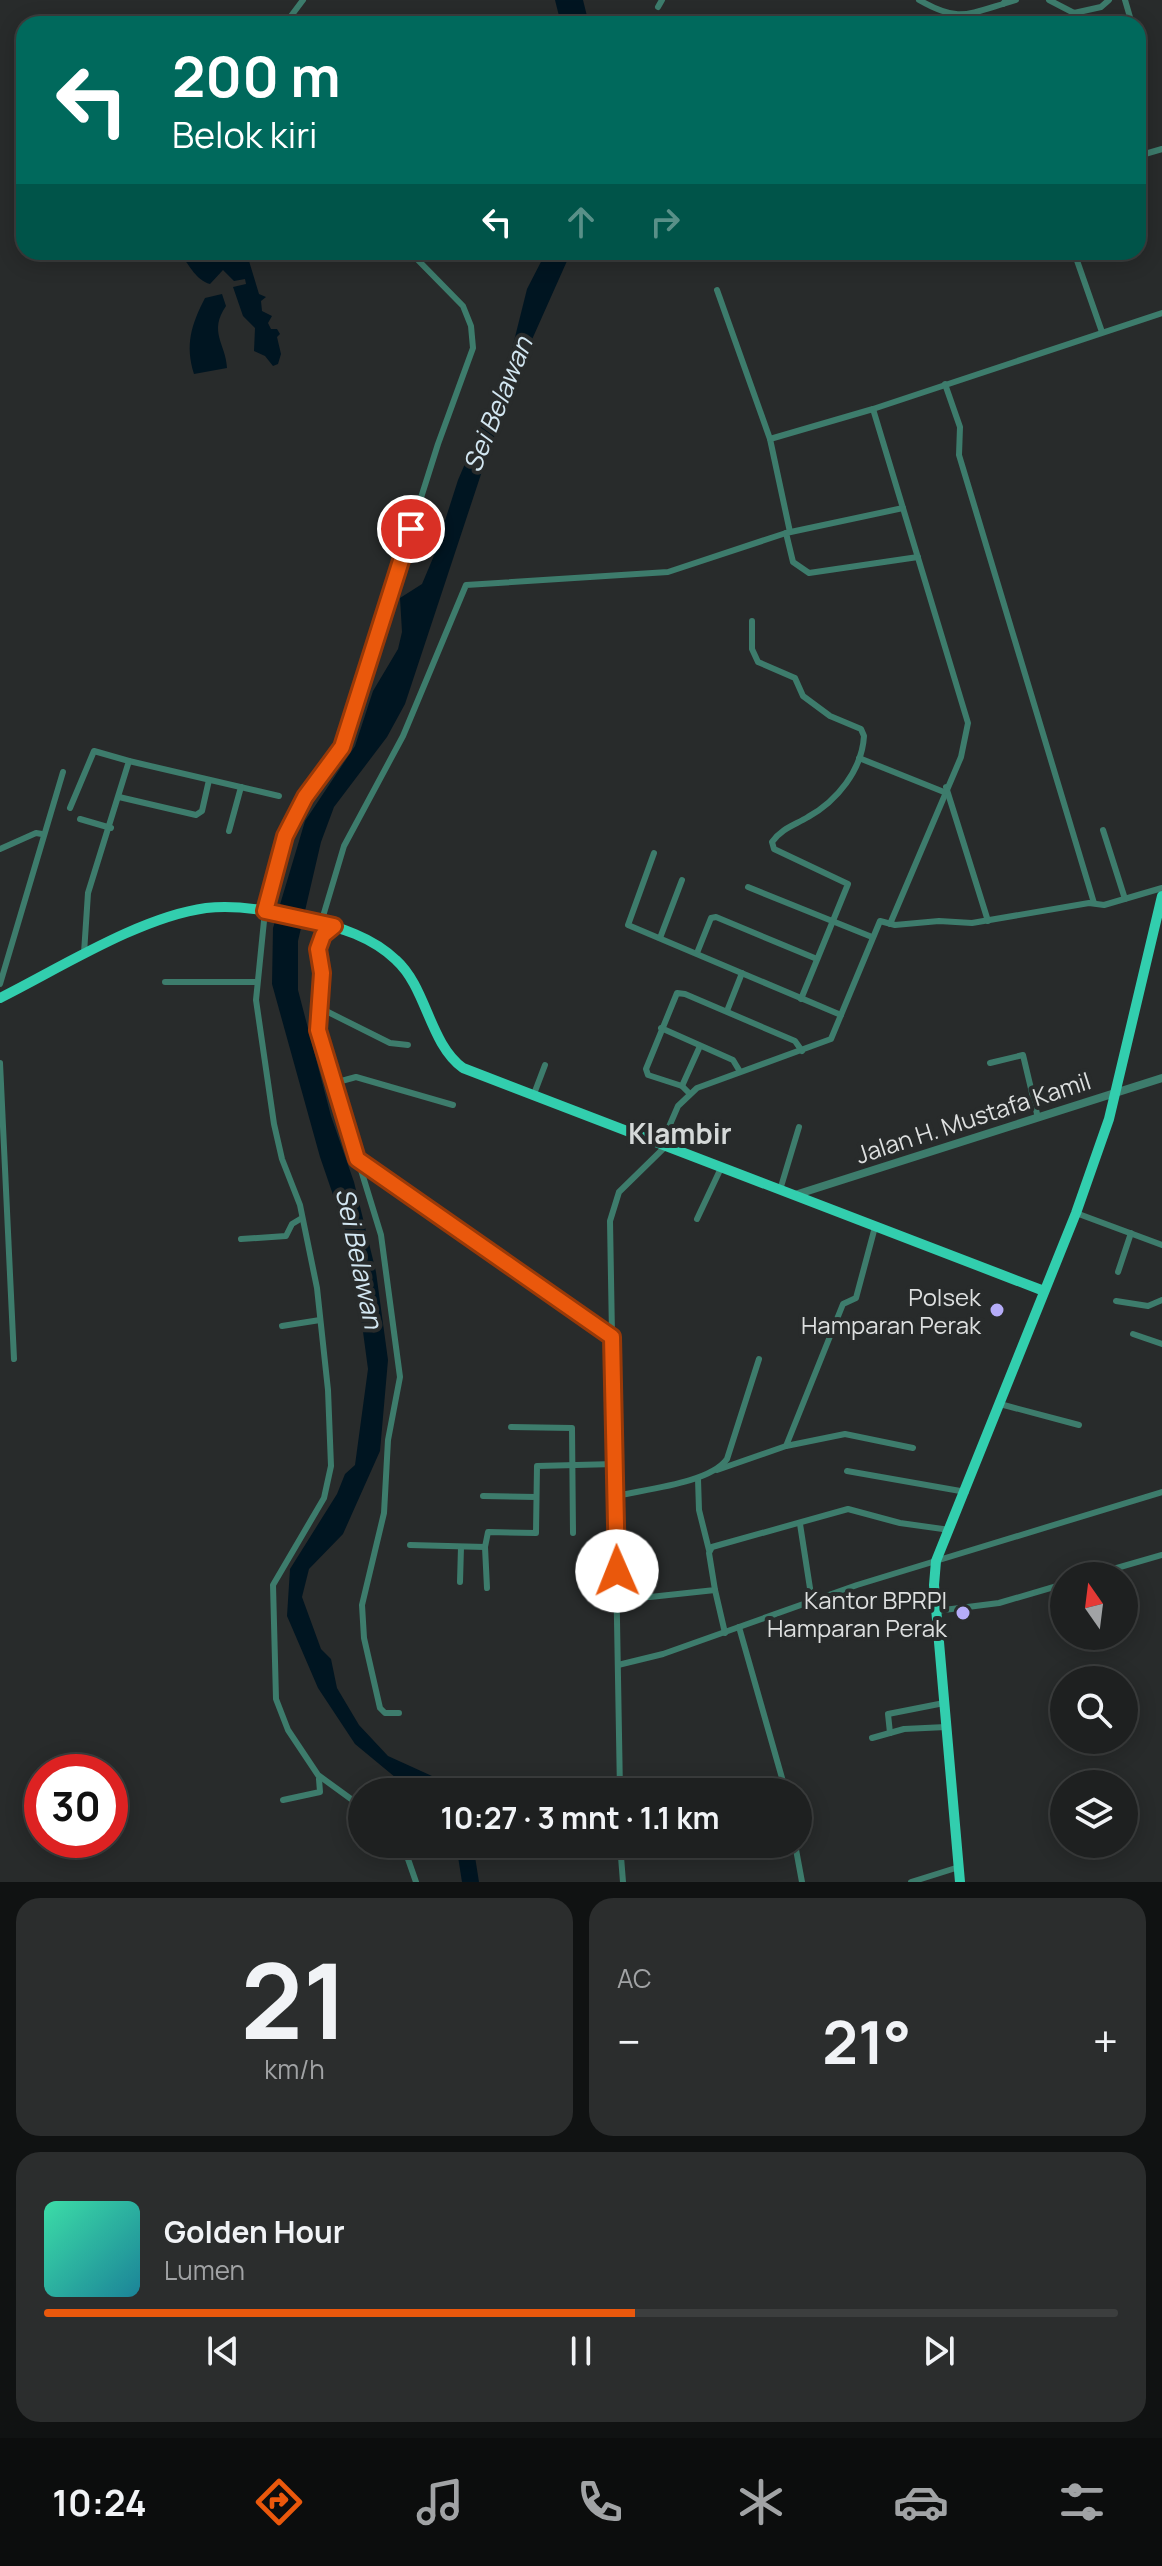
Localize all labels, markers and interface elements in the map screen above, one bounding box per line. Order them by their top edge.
text: 200 m [172,37,341,114]
icon: left [40,48,144,152]
text: Belok kiri [172,110,318,159]
icon: left [475,200,519,244]
icon: ahead [559,200,603,244]
icon: right [643,200,687,244]
water label: Sei Belawan [454,330,541,477]
pin [377,495,445,563]
icon: arrive [389,507,433,551]
street label: Jalan H. Mustafa Kamil [851,1063,1095,1171]
district label: Klambir [628,1114,732,1152]
water label: Sei Belawan [328,1184,393,1333]
place label: Polsek Hamparan Perak [801,1280,982,1341]
marker: Polsek Hamparan Perak [988,1301,1006,1319]
position arrow [575,1529,659,1613]
north arrow [1050,1562,1138,1650]
map controls [1050,1562,1138,1858]
place label: Kantor BPRPI Hamparan Perak [767,1583,948,1644]
marker: Kantor BPRPI Hamparan Perak [954,1604,972,1622]
button: search [1050,1666,1138,1754]
speed limit sign: 30 [24,1754,128,1858]
button: layers [1050,1770,1138,1858]
text: 10:27 · 3 mnt · 1.1 km [441,1797,719,1838]
text: 21 [241,1928,348,2070]
text: AC [617,1960,652,1996]
text: 21° [822,2000,911,2082]
text: − [617,2011,641,2071]
text: + [1093,2011,1118,2071]
text: km/h [264,2051,325,2087]
text: Golden Hour [164,2211,345,2252]
text: Lumen [164,2252,245,2288]
icon: previous [201,2329,245,2373]
icon: pause [559,2329,603,2373]
icon: next [917,2329,961,2373]
icon: directions [251,2474,307,2530]
icon: music [412,2474,468,2530]
icon: phone [572,2474,628,2530]
icon: climate [733,2474,789,2530]
icon: car [893,2474,949,2530]
icon: filters [1054,2474,1110,2530]
text: 10:24 [52,2478,147,2527]

